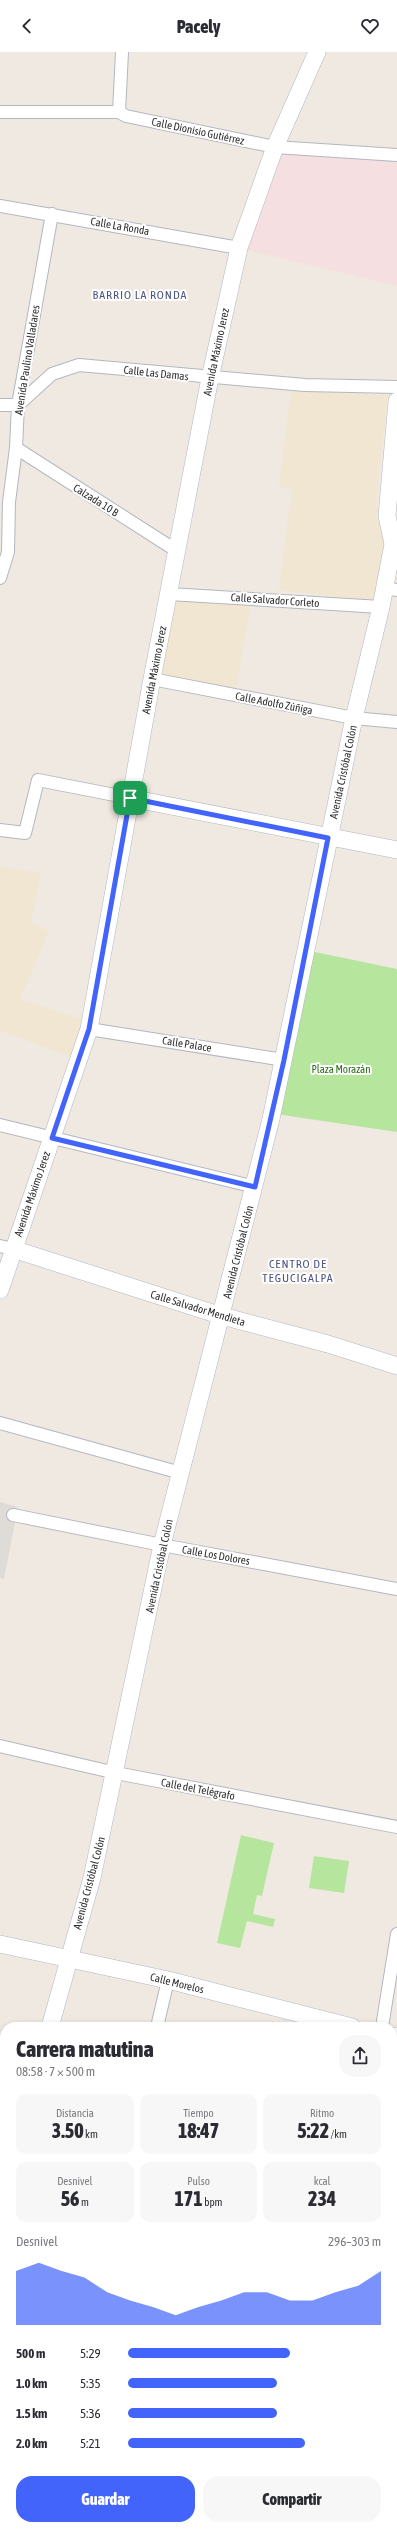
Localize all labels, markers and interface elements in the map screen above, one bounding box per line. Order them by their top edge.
icon: back [16,15,38,37]
icon: heart [359,15,381,37]
text: Pacely [177,16,220,37]
street label: Calle Dionisio Gutiérrez [151,115,245,147]
street label: Calle La Ronda [90,215,150,237]
district label: BARRIO LA RONDA [92,288,188,302]
street label: Avenida Paulino Valladares [12,304,42,416]
street label: Avenida Máximo Jerez [201,307,231,397]
street label: Calle Las Damas [123,364,189,382]
street label: Calzada 10 B [71,481,121,519]
street label: Calle Salvador Corleto [230,591,320,609]
street label: Avenida Máximo Jerez [140,625,168,715]
street label: Calle Adolfo Zúñiga [234,690,314,716]
street label: Avenida Cristóbal Colón [327,724,359,820]
pin [113,781,147,815]
icon: arrive [119,787,141,809]
street label: Calle Palace [162,1034,212,1054]
park label: Plaza Morazán [311,1063,371,1075]
street label: Avenida Máximo Jerez [12,1150,52,1238]
street label: Avenida Cristóbal Colón [221,1204,255,1300]
district label: CENTRO DE TEGUCIGALPA [262,1257,334,1285]
street label: Calle Salvador Mendieta [149,1288,247,1328]
street label: Avenida Cristóbal Colón [143,1518,175,1614]
street label: Calle Los Dolores [181,1543,251,1567]
street label: Calle del Telégrafo [160,1776,236,1802]
street label: Avenida Cristóbal Colón [71,1835,107,1931]
street label: Calle Morelos [149,1971,205,1995]
button: share [339,2035,381,2077]
text: Carrera matutina [16,2036,154,2062]
text: 08:58 · 7 × 500 m [16,2064,95,2079]
text: Distancia [56,2107,94,2119]
text: Tiempo [183,2107,214,2119]
text: Ritmo [310,2107,334,2119]
text: 3.50 [52,2119,84,2142]
text: 18:47 [178,2119,219,2142]
text: 5:22 [297,2119,329,2142]
text: km [84,2128,98,2140]
text: /km [329,2128,347,2140]
text: Desnivel [57,2175,92,2187]
text: Pulso [187,2175,210,2187]
text: kcal [314,2175,331,2187]
text: 56 [61,2187,80,2210]
text: 171 [174,2187,203,2210]
text: 234 [308,2187,336,2210]
text: m [80,2196,89,2208]
text: bpm [203,2196,223,2208]
text: Desnivel [16,2234,58,2249]
text: 296–303 m [328,2234,381,2249]
text: 500 m [16,2346,45,2361]
text: 5:29 [80,2346,101,2361]
text: 1.0 km [16,2376,47,2391]
text: 5:35 [80,2376,101,2391]
text: 1.5 km [16,2406,47,2421]
text: 5:36 [80,2406,101,2421]
text: 2.0 km [16,2436,47,2451]
text: 5:21 [80,2436,101,2451]
button: Guardar [16,2476,195,2522]
button: Compartir [203,2476,381,2522]

